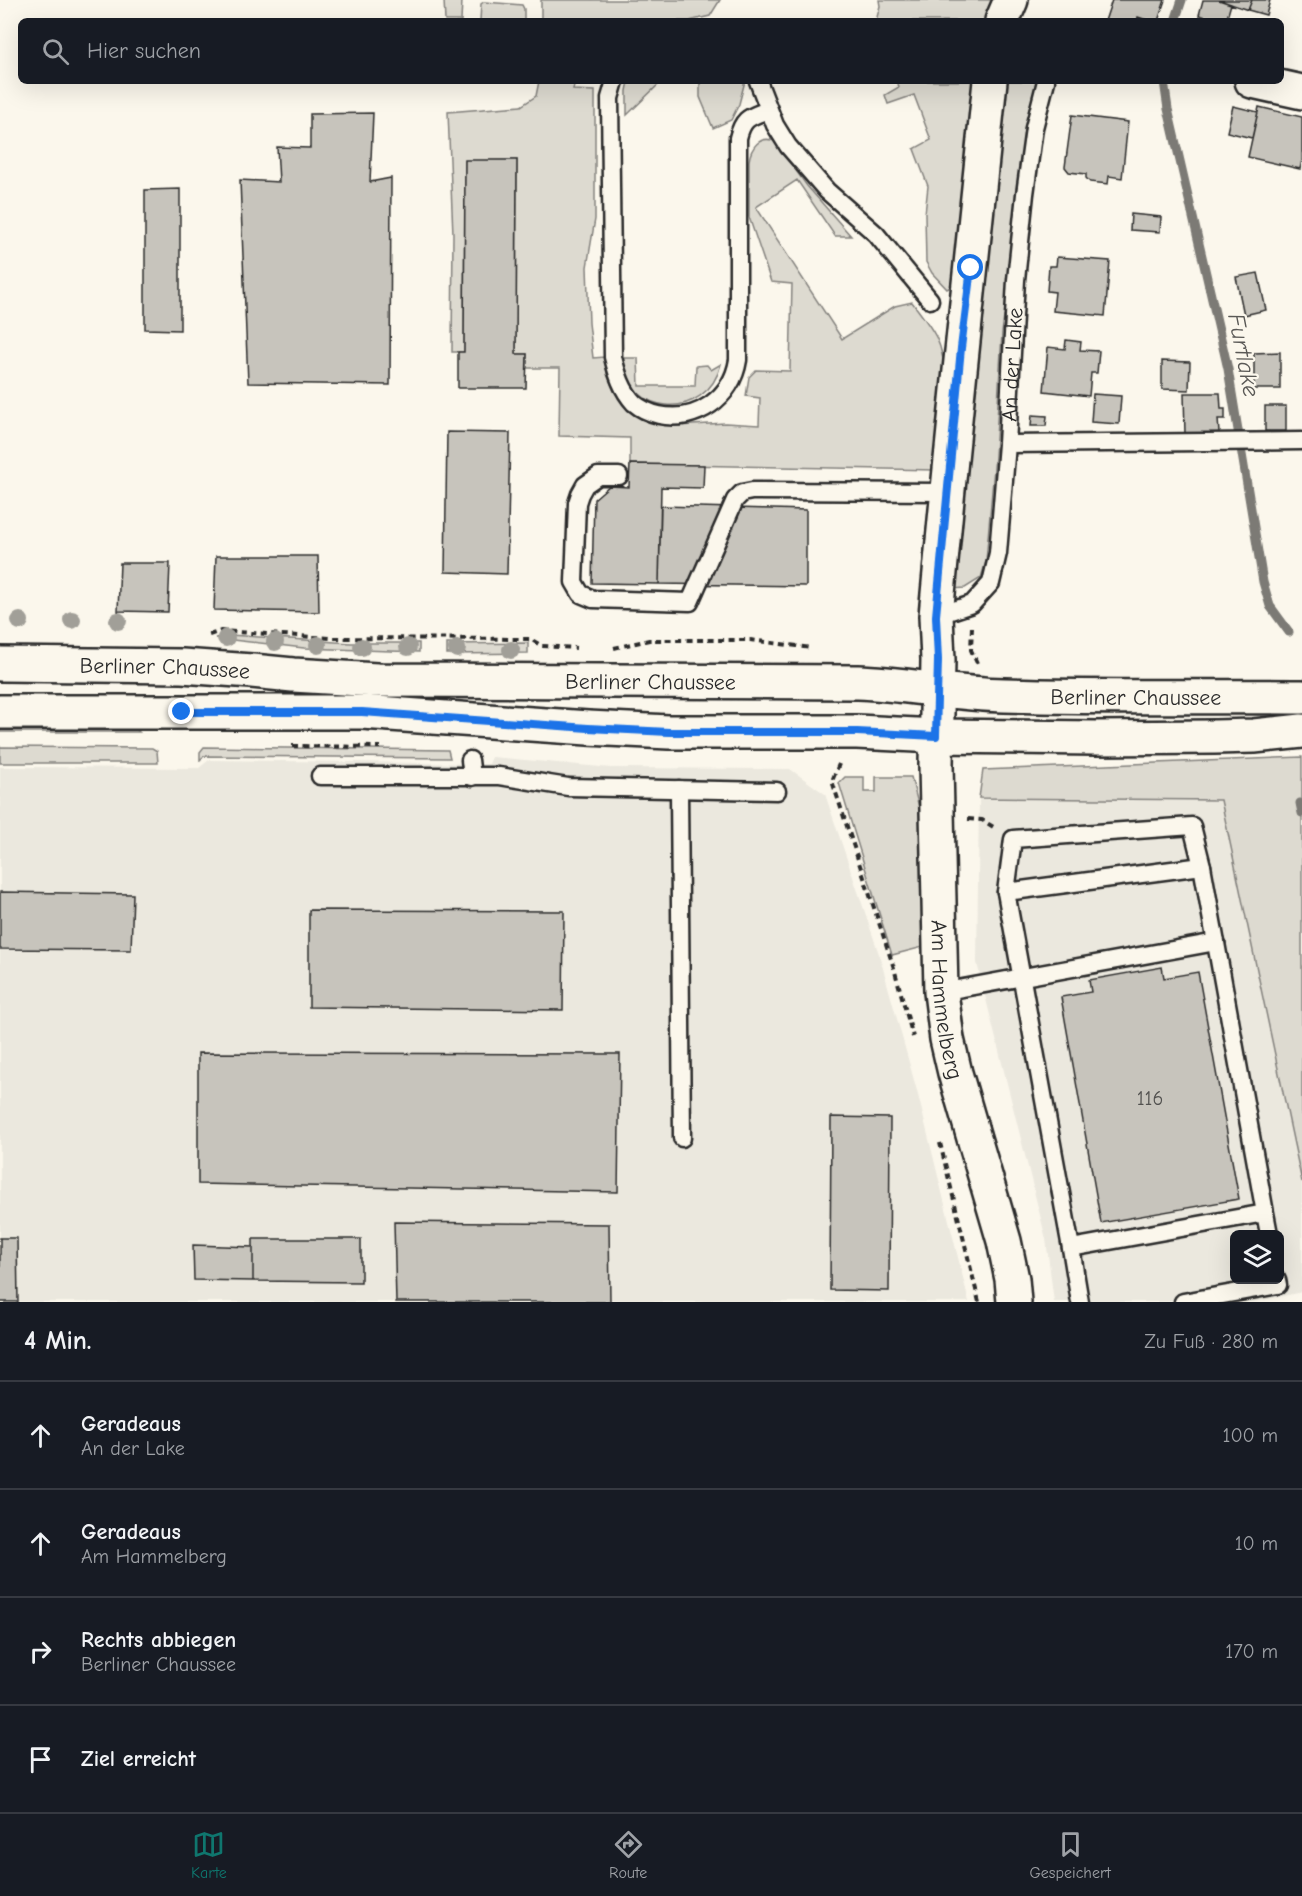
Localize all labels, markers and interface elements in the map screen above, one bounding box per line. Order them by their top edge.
search box [18,18,1284,84]
icon: search [39,35,72,68]
text: Hier suchen [87,38,201,64]
route start [957,254,983,280]
street label: An der Lake [996,307,1028,422]
water label: Furtlake [1222,311,1266,399]
street label: Berliner Chaussee [79,653,251,685]
street label: Berliner Chaussee [565,669,736,695]
street label: Berliner Chaussee [1050,684,1221,711]
route end [168,698,194,724]
street label: Am Hammelberg [925,920,968,1083]
house number: 116 [1137,1087,1163,1110]
map controls [1230,1230,1284,1284]
button: layers [1230,1230,1284,1284]
text: 4 Min. [24,1326,92,1356]
text: Zu Fuß · 280 m [1144,1330,1278,1353]
text: Geradeaus [81,1411,181,1437]
icon: ahead [24,1419,57,1452]
text: 100 m [1223,1424,1278,1447]
text: An der Lake [81,1437,185,1460]
text: Geradeaus [81,1519,181,1545]
icon: ahead [24,1527,57,1560]
text: 10 m [1235,1532,1278,1555]
text: Am Hammelberg [81,1545,227,1568]
text: Rechts abbiegen [81,1627,236,1653]
icon: right [24,1635,57,1668]
text: 170 m [1225,1640,1278,1663]
text: Berliner Chaussee [81,1653,236,1676]
icon: arrive [24,1743,57,1776]
text: Ziel erreicht [81,1746,196,1772]
tab: Karte [191,1828,227,1882]
tab: Route [609,1828,647,1882]
tab: Gespeichert [1029,1828,1111,1882]

